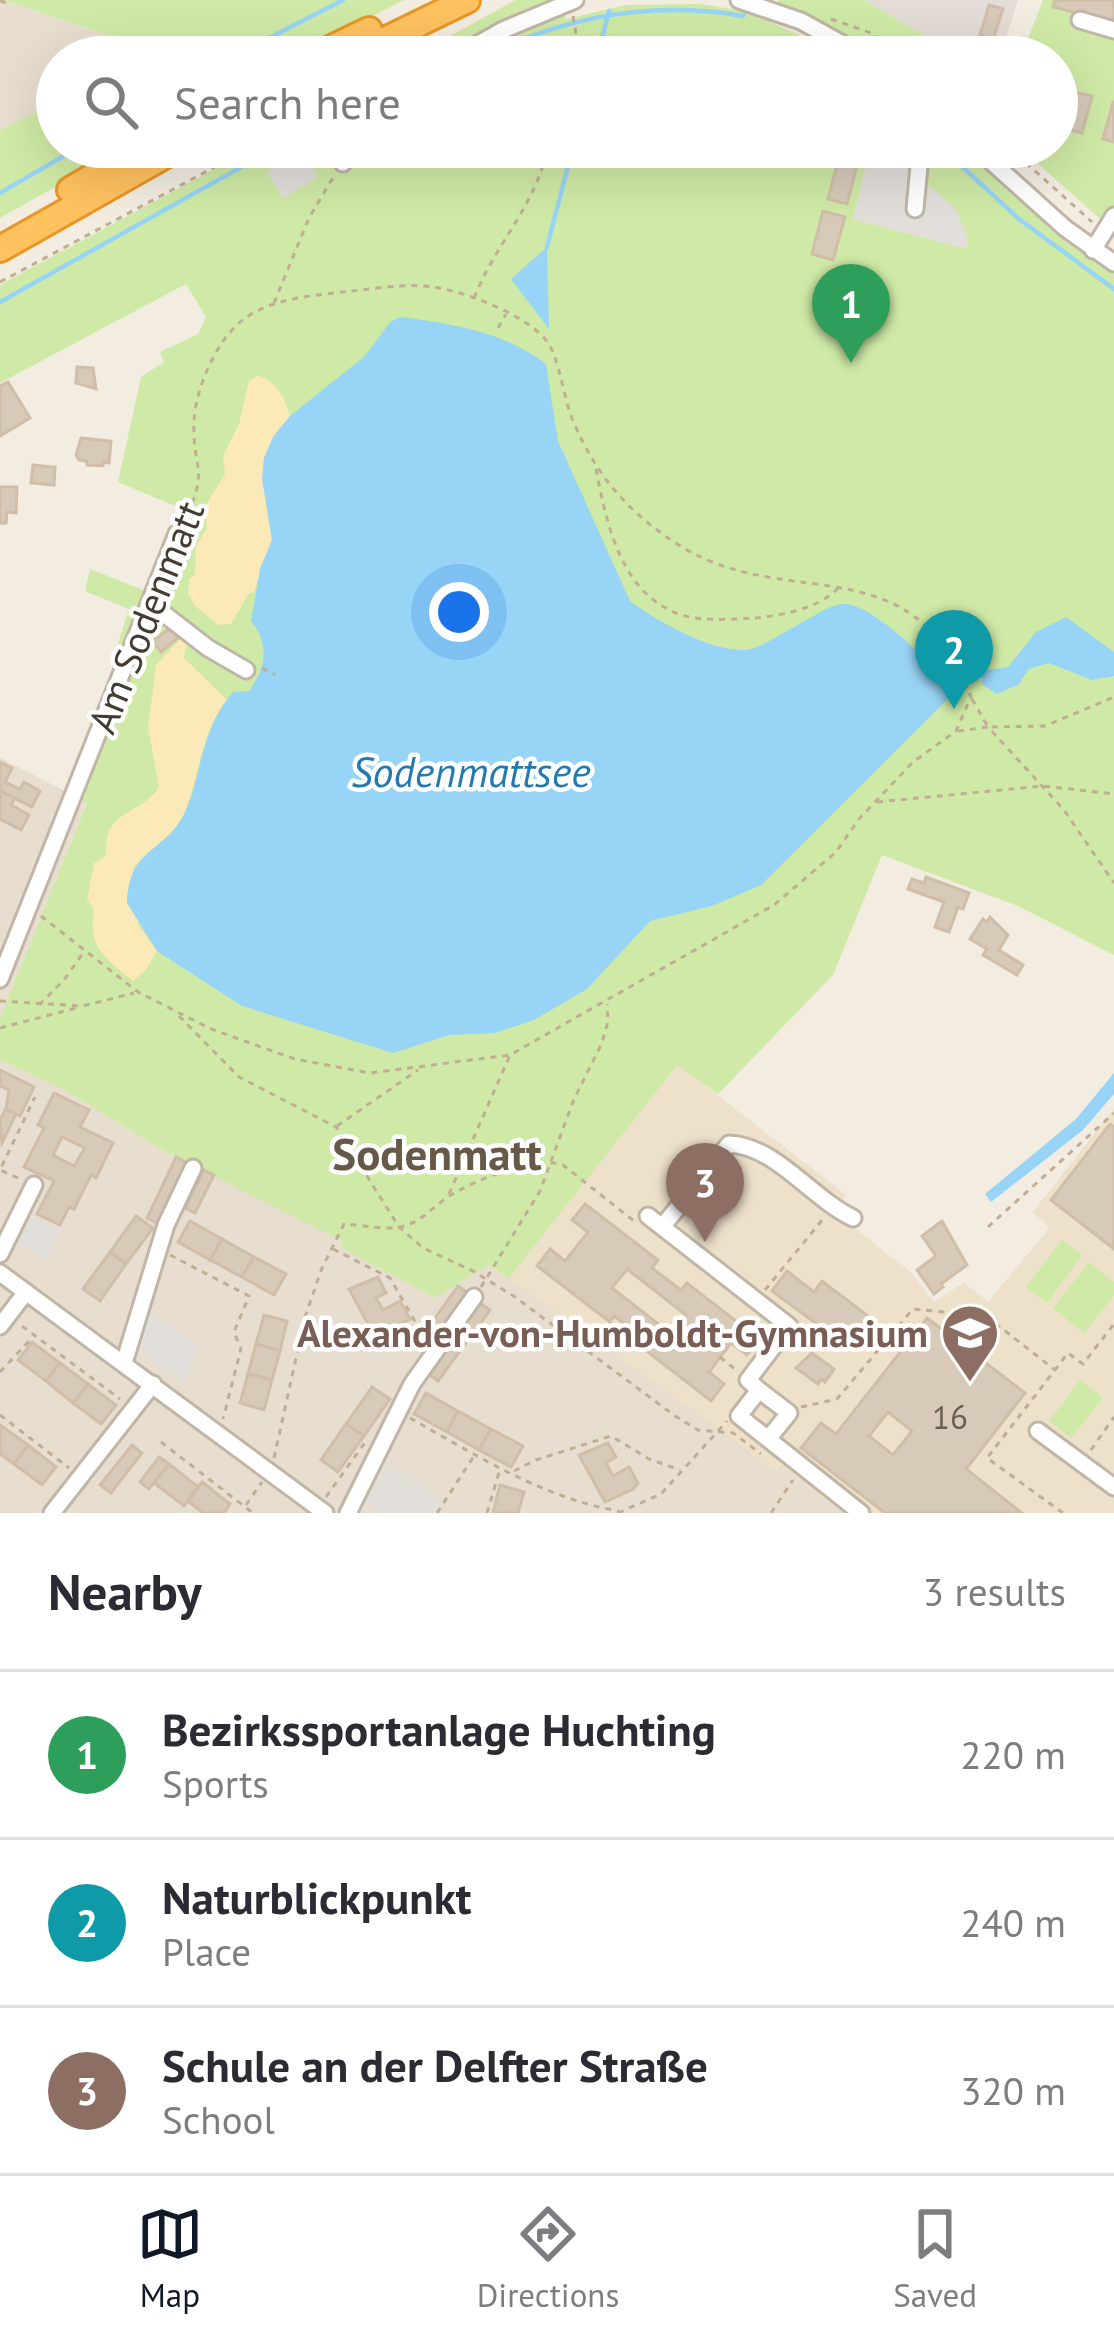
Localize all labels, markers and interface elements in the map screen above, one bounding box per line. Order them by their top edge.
search box [36,36,1078,168]
icon: search [78,69,144,135]
text: Search here [174,73,401,131]
pin: 1 [812,264,890,363]
street label: Am Sodenmatt [76,493,215,740]
your location [429,582,489,642]
pin: 2 [915,610,993,709]
water label: Sodenmattsee [351,744,591,799]
district label: Sodenmatt [332,1124,542,1182]
pin: 3 [666,1143,744,1242]
school or university icon: Alexander-von-Humboldt-Gymnasium [939,1302,1001,1384]
place label: Alexander-von-Humboldt-Gymnasium [297,1307,928,1358]
house number: 16 [932,1395,968,1438]
text: Nearby [48,1558,202,1624]
text: 3 results [923,1566,1066,1617]
text: Bezirkssportanlage Huchting [162,1700,716,1758]
text: 1 [76,1729,98,1780]
text: 220 m [960,1729,1066,1780]
text: Sports [162,1758,269,1809]
text: Naturblickpunkt [162,1868,471,1926]
text: 2 [76,1897,98,1948]
text: 240 m [960,1897,1066,1948]
text: Place [162,1926,251,1977]
text: Schule an der Delfter Straße [162,2036,708,2094]
text: 3 [76,2065,98,2116]
text: 320 m [960,2065,1066,2116]
text: School [162,2094,275,2145]
tab: Map [137,2201,203,2316]
tab: Directions [477,2201,619,2316]
tab: Saved [893,2201,977,2316]

